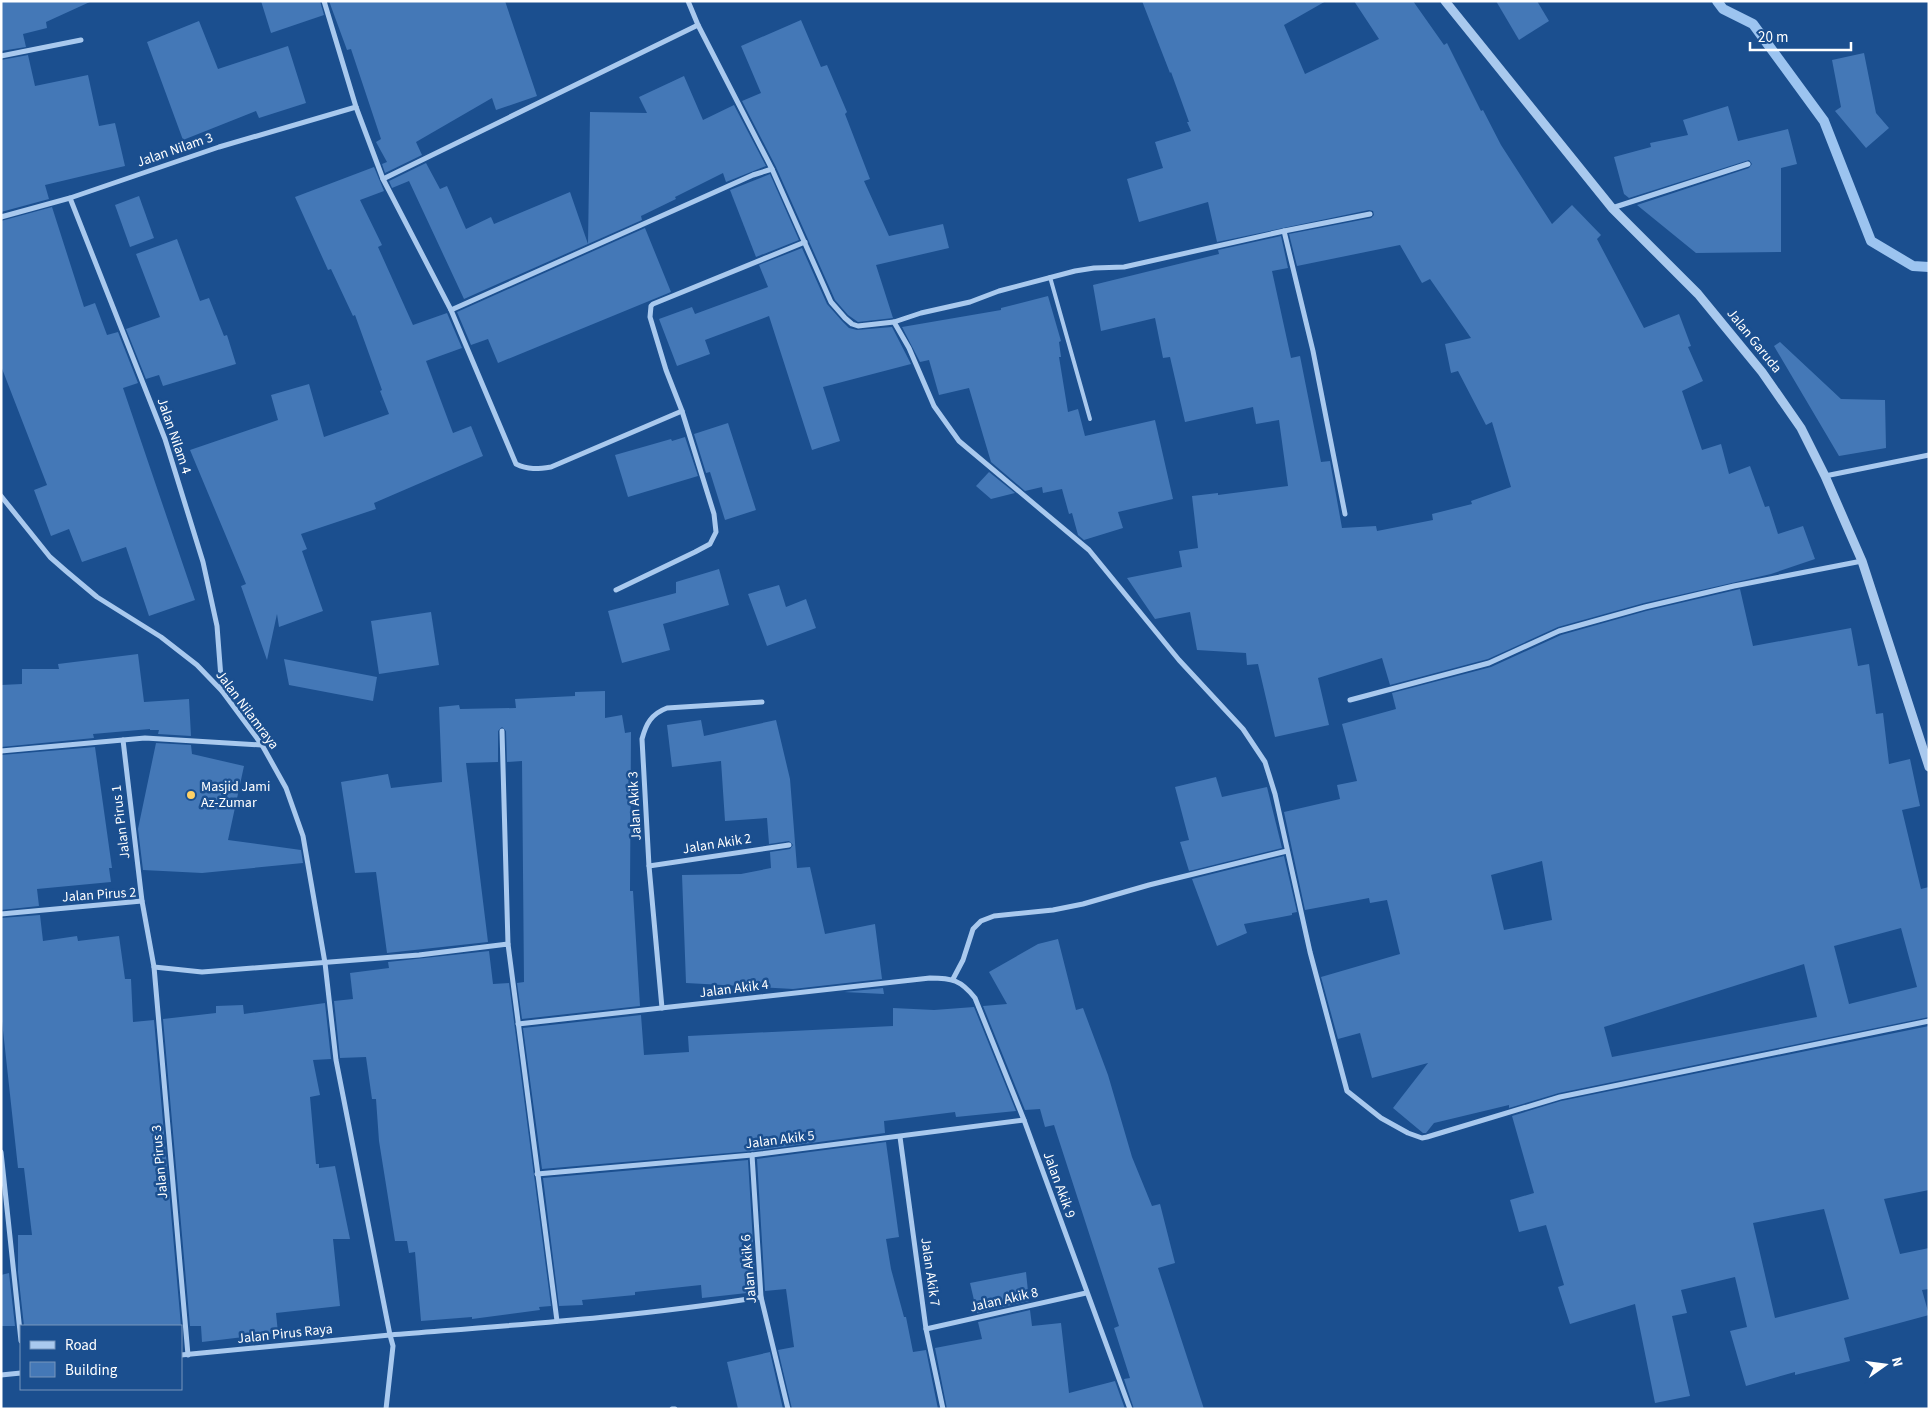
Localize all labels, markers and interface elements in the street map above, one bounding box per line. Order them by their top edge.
scale bar [1750,20,1851,52]
text: 20 m [1758,27,1788,48]
street label: Jalan Nilam 3 [134,128,216,172]
street label: Jalan Garuda [1722,304,1786,378]
street label: Jalan Nilam 4 [152,395,196,477]
street label: Jalan Nilamraya [211,666,283,754]
street label: Jalan Akik 3 [623,771,647,841]
place label: Masjid Jami Az-Zumar [201,777,270,813]
street label: Jalan Pirus 1 [107,784,135,860]
marker: Masjid Jami Az-Zumar [185,789,197,801]
street label: Jalan Akik 2 [681,829,753,859]
street label: Jalan Pirus 2 [61,882,137,908]
street label: Jalan Akik 4 [698,975,770,1003]
street label: Jalan Pirus 3 [147,1124,173,1200]
street label: Jalan Akik 5 [744,1126,816,1154]
street label: Jalan Akik 9 [1038,1149,1080,1221]
street label: Jalan Akik 6 [736,1233,762,1304]
street label: Jalan Akik 7 [915,1236,945,1308]
street label: Jalan Akik 8 [968,1282,1040,1318]
street label: Jalan Pirus Raya [236,1319,334,1349]
legend [20,1325,182,1390]
text: Road [65,1335,97,1356]
north arrow [1860,1340,1910,1390]
text: N [1886,1355,1907,1369]
text: Building [65,1360,118,1381]

